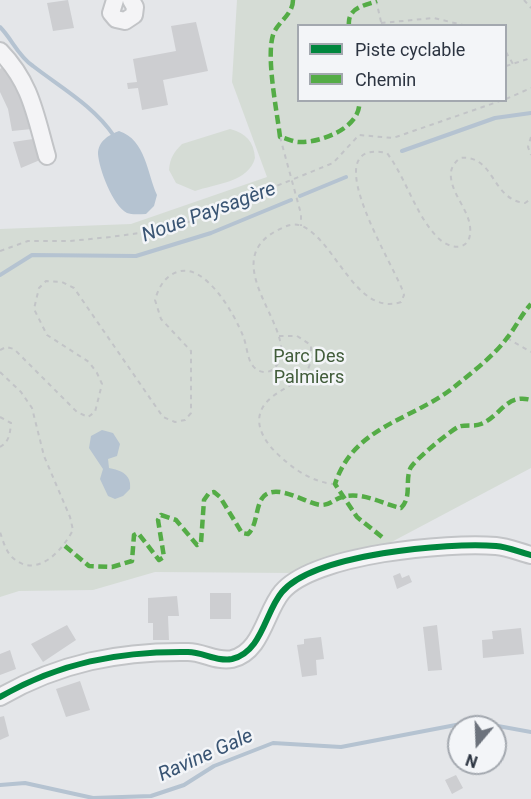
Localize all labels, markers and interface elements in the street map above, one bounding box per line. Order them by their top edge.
legend [297,24,507,102]
text: Piste cyclable [355,39,465,60]
text: Chemin [355,69,416,90]
water label: Noue Paysagère [139,178,279,248]
park label: Parc Des Palmiers [273,346,345,388]
north arrow [447,715,507,775]
water label: Ravine Gale [155,724,257,788]
text: N [463,750,480,771]

